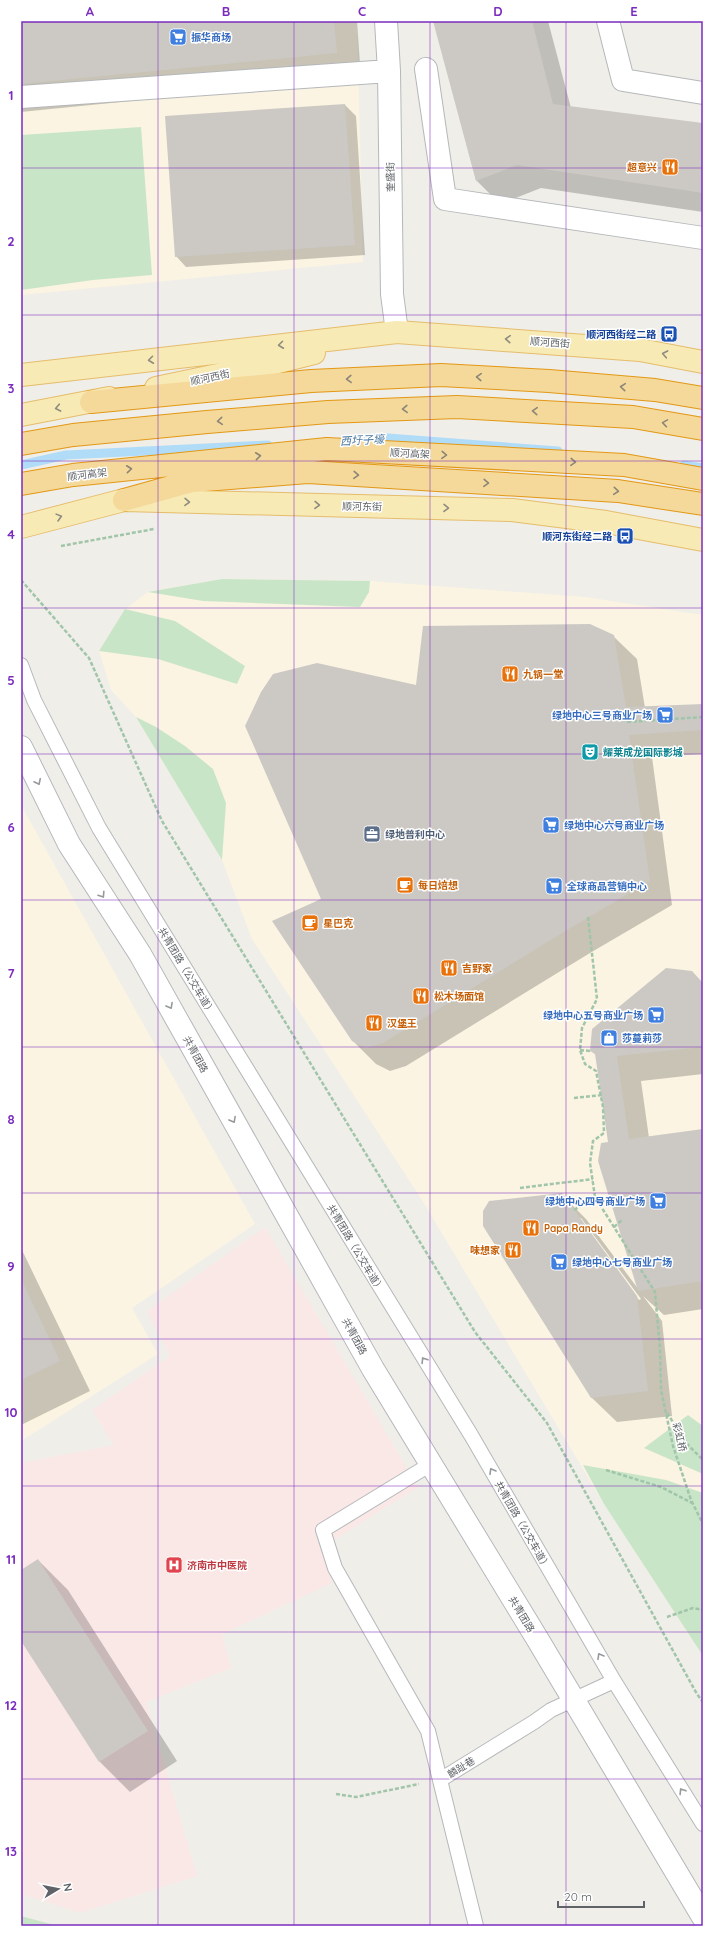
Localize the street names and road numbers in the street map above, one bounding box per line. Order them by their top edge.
street label: 奎盛街 [384,162,397,192]
street label: 顺河西街 [530,335,570,350]
street label: 顺河西街 [189,367,231,388]
street label: 顺河高架 [390,446,430,461]
street label: 顺河高架 [66,466,108,483]
street label: 顺河东街 [342,500,382,513]
street label: 共青团路（公交车道） [155,925,218,1017]
street label: 共青团路 [180,1034,211,1075]
street label: 共青团路（公交车道） [324,1202,387,1294]
street label: 共青团路 [339,1316,370,1357]
street label: 彩虹桥 [670,1421,689,1453]
street label: 共青团路（公交车道） [492,1479,553,1572]
street label: 共青团路 [506,1594,537,1635]
street label: 麟趾巷 [445,1754,477,1781]

